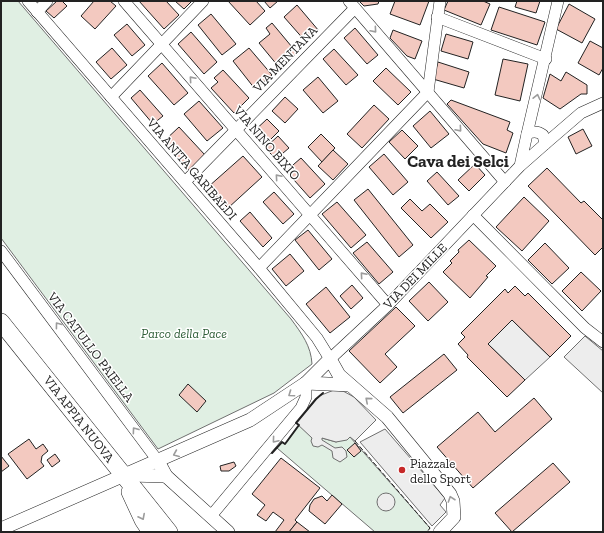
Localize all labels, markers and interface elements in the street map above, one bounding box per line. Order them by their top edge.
street label: VIA MENTANA [249,23,321,96]
one-way arrow [370,26,377,33]
one-way arrow [189,76,197,84]
one-way arrow [532,93,541,100]
street label: VIA NINO BIXIO [230,102,303,183]
street label: VIA ANITA GARIBALDI [143,114,240,223]
one-way arrow [455,124,462,132]
district label: Cava dei Selci [407,151,509,171]
one-way arrow [275,174,282,182]
street label: VIA DEI MILLE [379,240,450,312]
one-way arrow [360,273,367,280]
street label: VIA CATULLO PAIELLA [44,288,137,405]
one-way arrow [55,322,62,329]
park label: Parco della Pace [141,326,227,341]
street label: VIA APPIA NUOVA [40,372,118,466]
one-way arrow [288,389,295,396]
one-way arrow [365,398,372,405]
one-way arrow [133,427,140,434]
one-way arrow [272,435,279,442]
one-way arrow [172,449,179,457]
place label: Piazzale dello Sport [410,456,471,486]
marker: Piazzale dello Sport [397,465,407,475]
one-way arrow [448,495,456,502]
one-way arrow [137,513,145,520]

